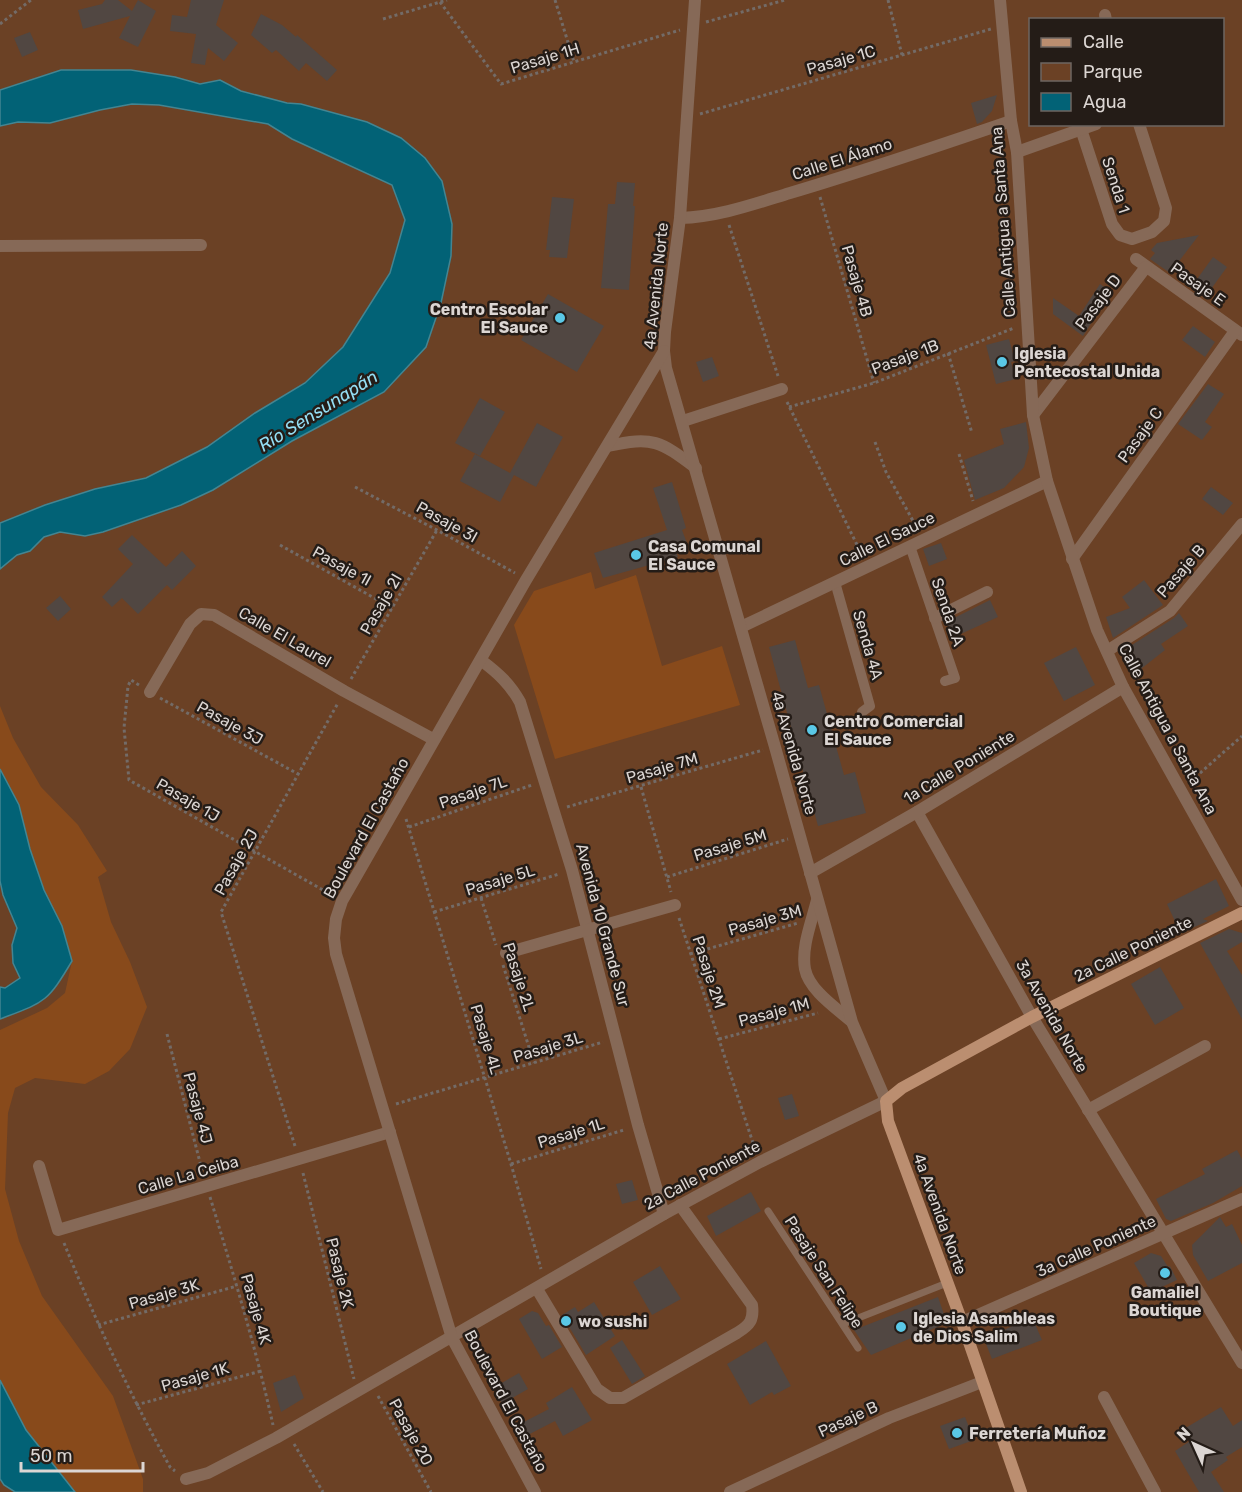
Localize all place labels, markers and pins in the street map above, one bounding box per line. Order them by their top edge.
place label: Centro Escolar El Sauce [430,300,549,337]
marker: Centro Escolar El Sauce [553,311,567,325]
place label: Iglesia Pentecostal Unida [1014,344,1160,381]
marker: Iglesia Pentecostal Unida [995,355,1009,369]
place label: Casa Comunal El Sauce [648,537,761,574]
marker: Casa Comunal El Sauce [629,548,643,562]
place label: Centro Comercial El Sauce [824,712,963,749]
marker: Centro Comercial El Sauce [805,723,819,737]
marker: Gamaliel Boutique [1158,1266,1172,1280]
place label: Gamaliel Boutique [1128,1283,1202,1320]
place label: Iglesia Asambleas de Dios Salim [913,1309,1055,1346]
place label: wo sushi [578,1312,647,1331]
marker: wo sushi [559,1314,573,1328]
marker: Iglesia Asambleas de Dios Salim [894,1320,908,1334]
place label: Ferretería Muñoz [969,1424,1106,1443]
marker: Ferretería Muñoz [950,1426,964,1440]

